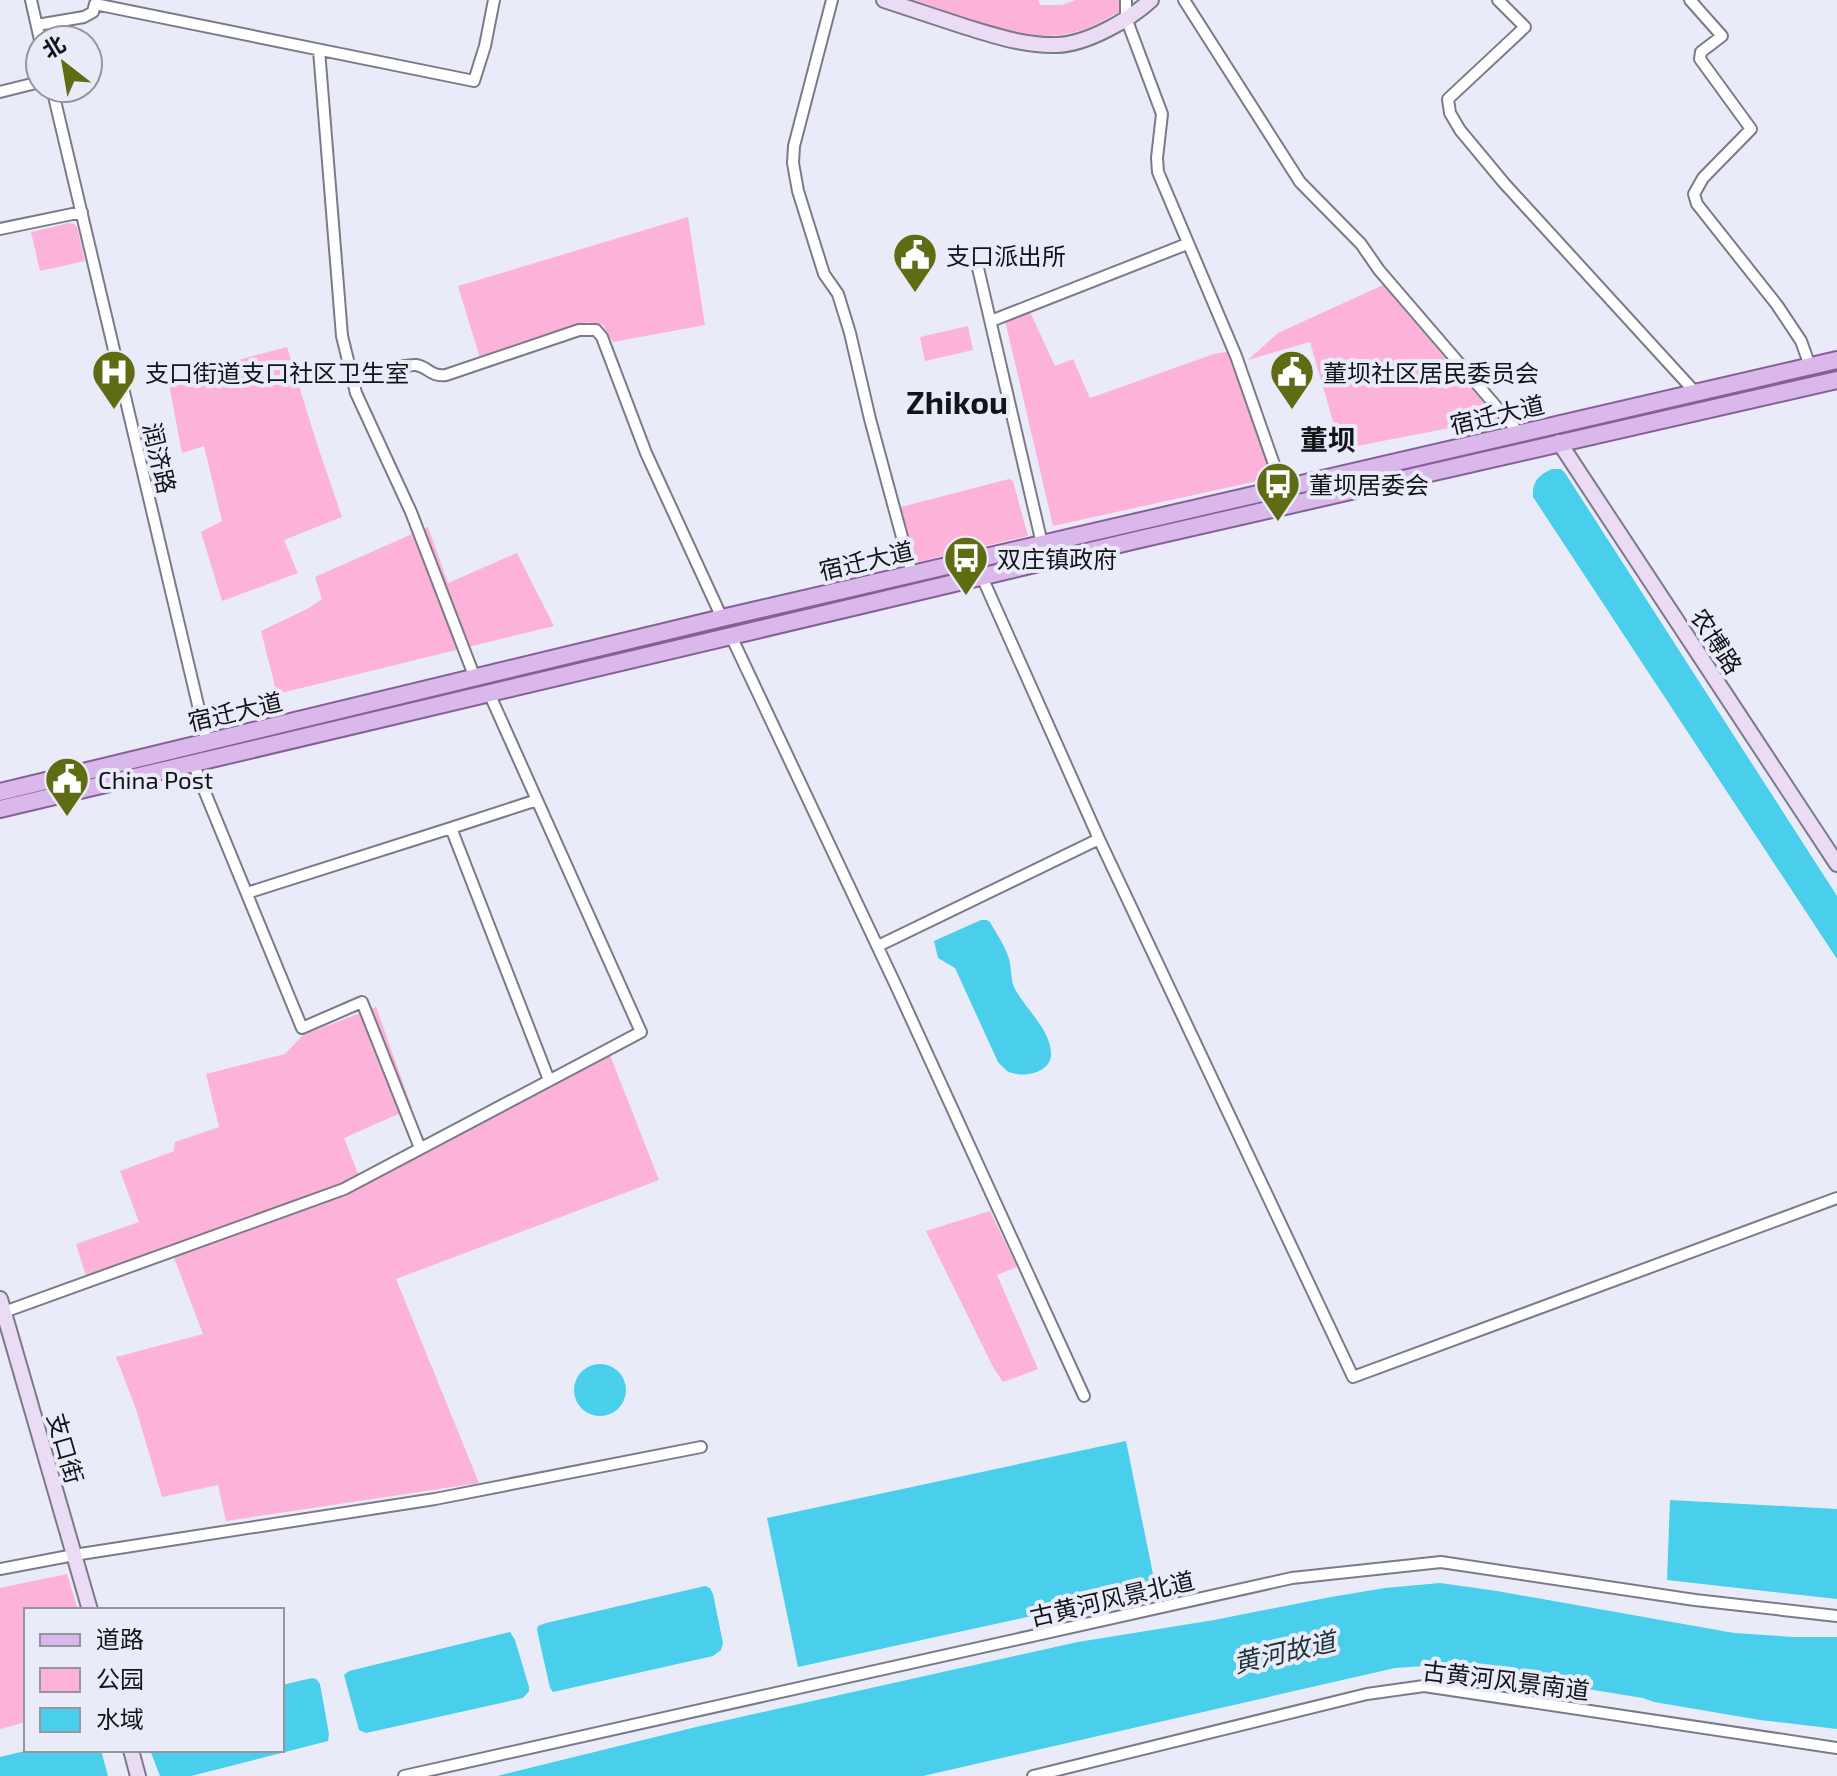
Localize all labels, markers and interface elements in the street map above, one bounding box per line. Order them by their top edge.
north arrow [24,24,104,104]
text: 北 [37,29,69,63]
public building icon: 支口派出所 [891,231,939,294]
place label: 支口派出所 [946,241,1066,270]
hospital icon: 支口街道支口社区卫生室 [90,348,138,411]
public building icon: 董坝社区居民委员会 [1268,348,1316,411]
place label: 支口街道支口社区卫生室 [145,358,409,387]
place label: 董坝社区居民委员会 [1323,358,1539,387]
district label: Zhikou [906,382,1008,420]
street label: 宿迁大道 [1447,389,1547,439]
street label: 润济路 [138,420,182,496]
district label: 董坝 [1300,422,1356,456]
bus stop icon: 董坝居委会 [1254,460,1302,523]
place label: 董坝居委会 [1309,470,1429,499]
bus stop icon: 双庄镇政府 [942,534,990,597]
street label: 宿迁大道 [816,535,916,585]
place label: 双庄镇政府 [997,544,1117,573]
street label: 农博路 [1685,603,1749,679]
street label: 宿迁大道 [185,686,285,736]
public building icon: China Post [43,755,91,818]
place label: China Post [98,765,213,794]
street label: 支口街 [42,1409,90,1487]
street label: 古黄河风景北道 [1027,1565,1197,1631]
legend [24,1608,284,1752]
water label: 黄河故道 [1230,1623,1342,1678]
text: 道路 [96,1624,144,1653]
street label: 古黄河风景南道 [1421,1655,1591,1705]
text: 公园 [96,1664,144,1693]
text: 水域 [96,1704,144,1733]

